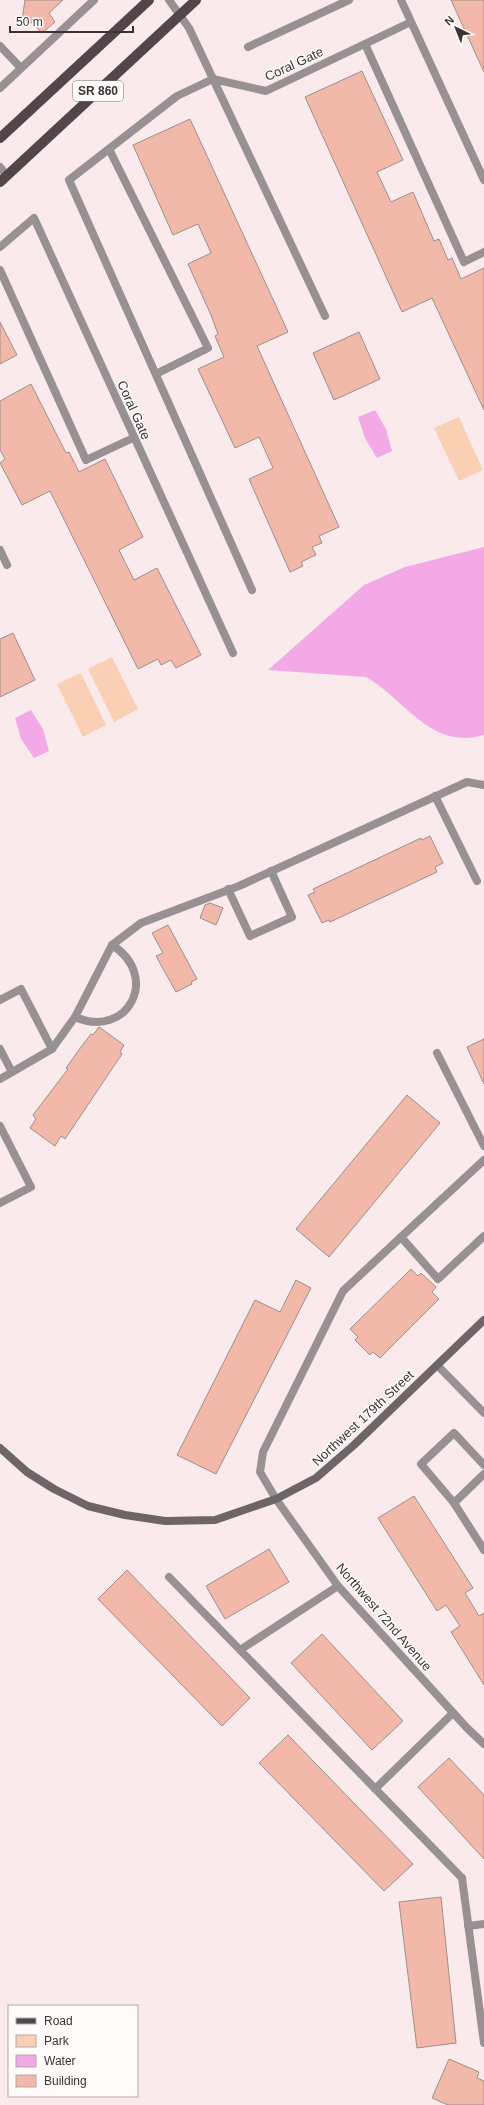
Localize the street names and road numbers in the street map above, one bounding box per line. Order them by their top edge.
street label: Coral Gate [262,44,326,84]
road number: SR 860 [73,81,123,101]
street label: Coral Gate [114,378,154,442]
street label: Northwest 179th Street [309,1367,417,1469]
street label: Northwest 72nd Avenue [333,1560,435,1674]

